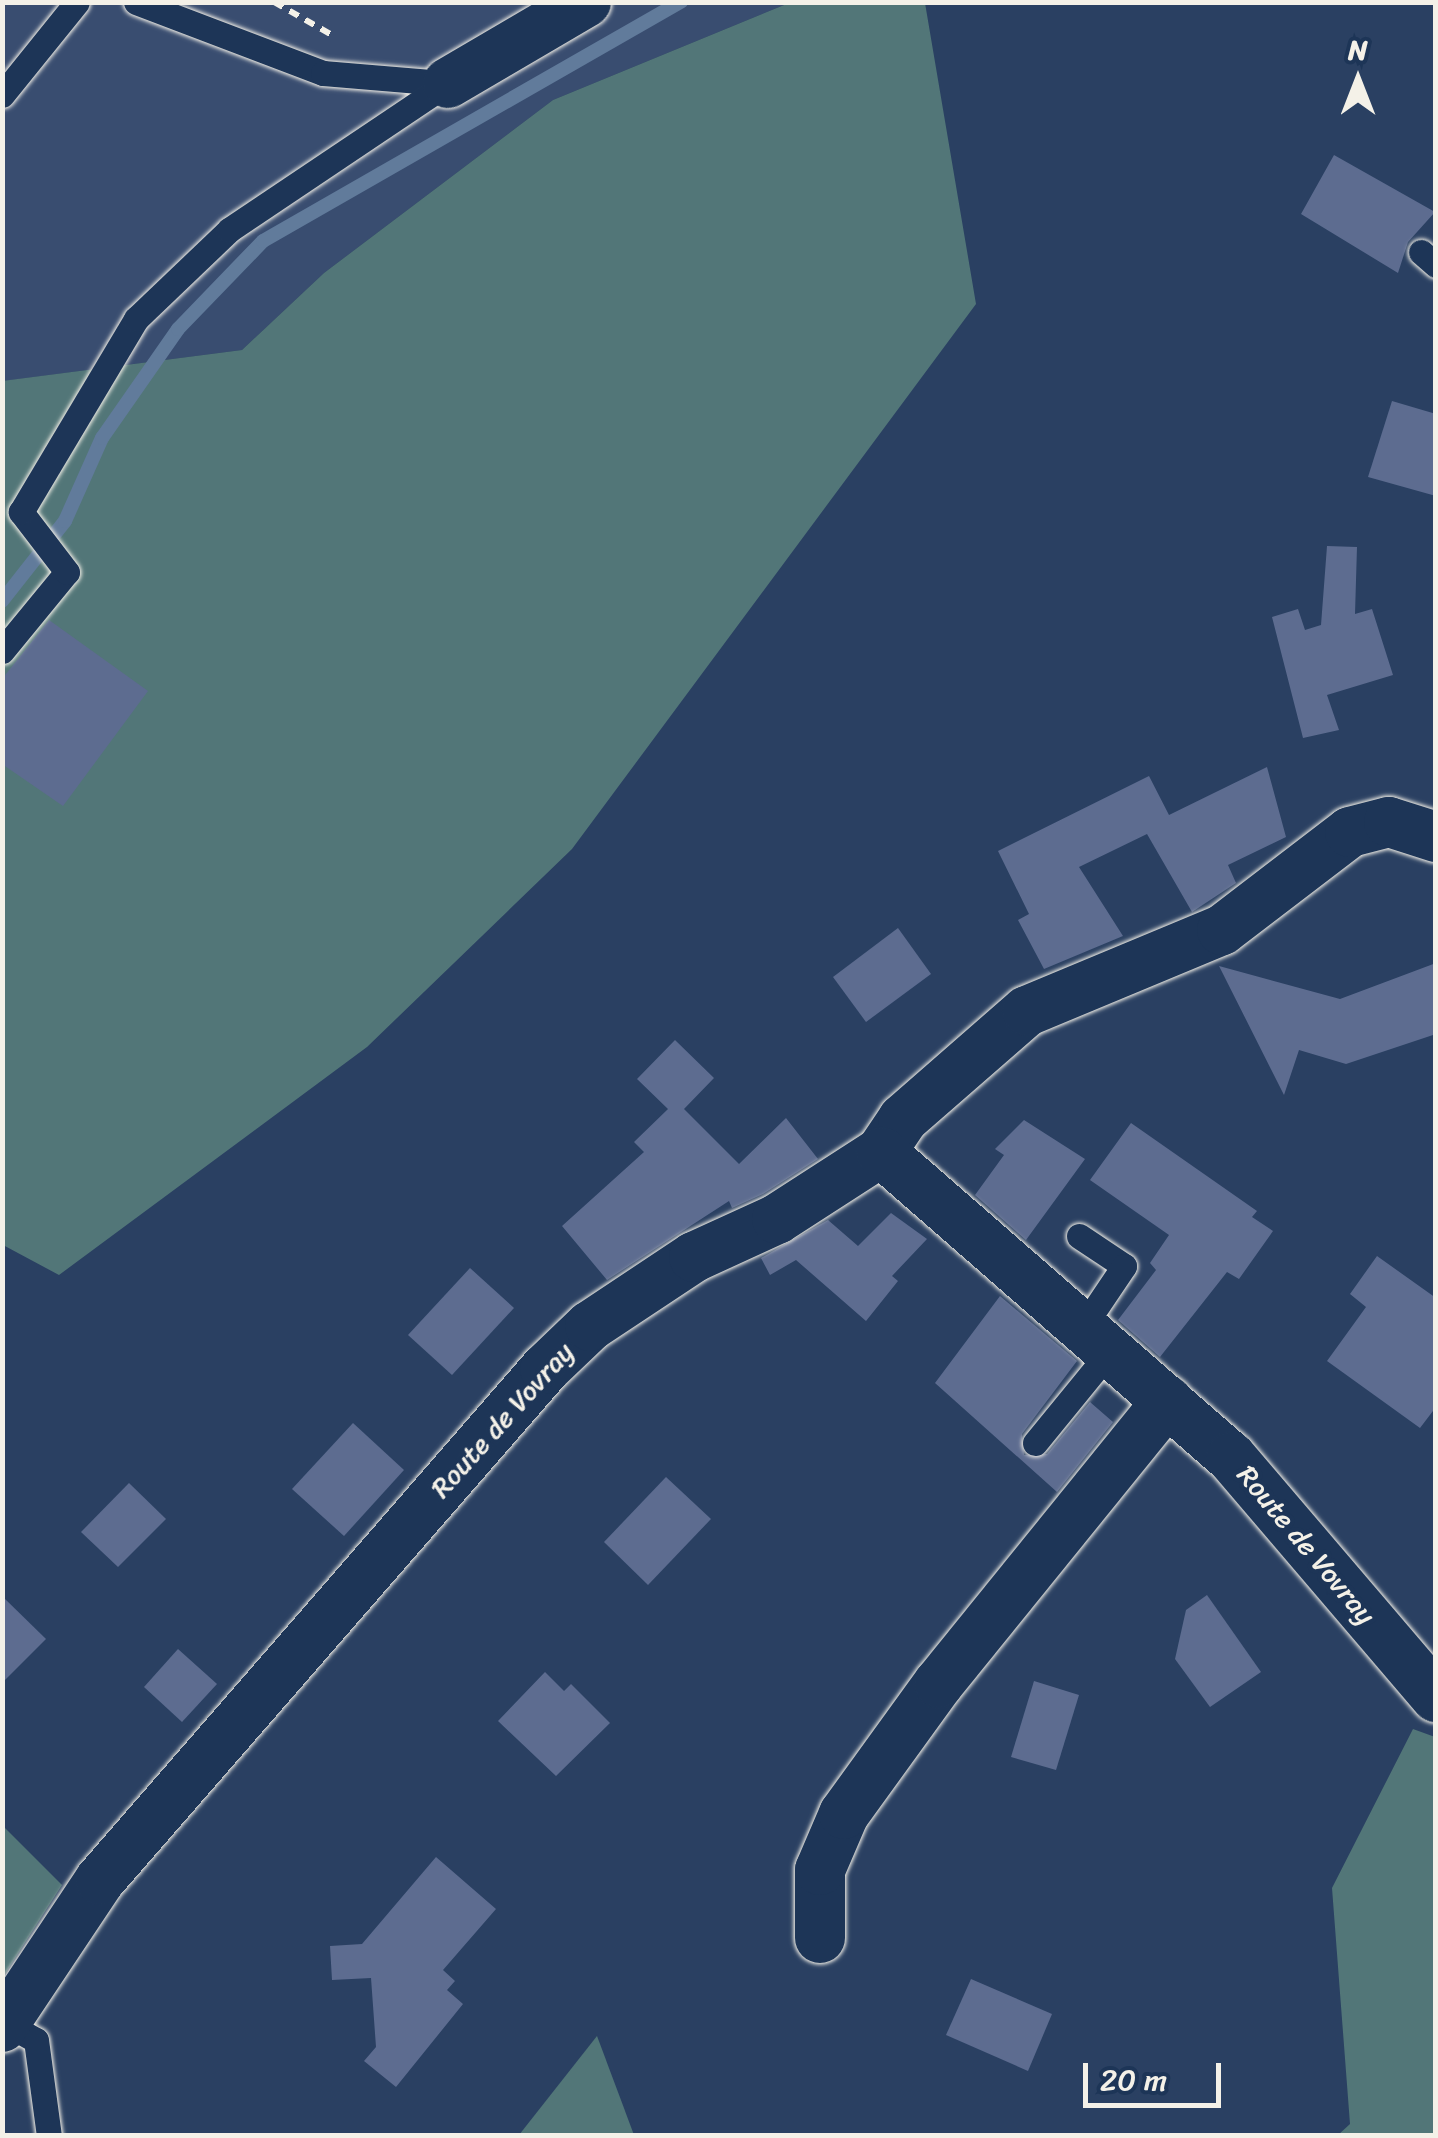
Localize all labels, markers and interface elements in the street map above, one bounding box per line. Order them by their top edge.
text: N [1348,25,1368,74]
north arrow [1308,30,1408,130]
street label: Route de Vovray [424,1336,580,1504]
street label: Route de Vovray [1230,1459,1382,1631]
scale bar [1088,2043,1226,2105]
text: 20 m [1100,2053,1167,2107]

